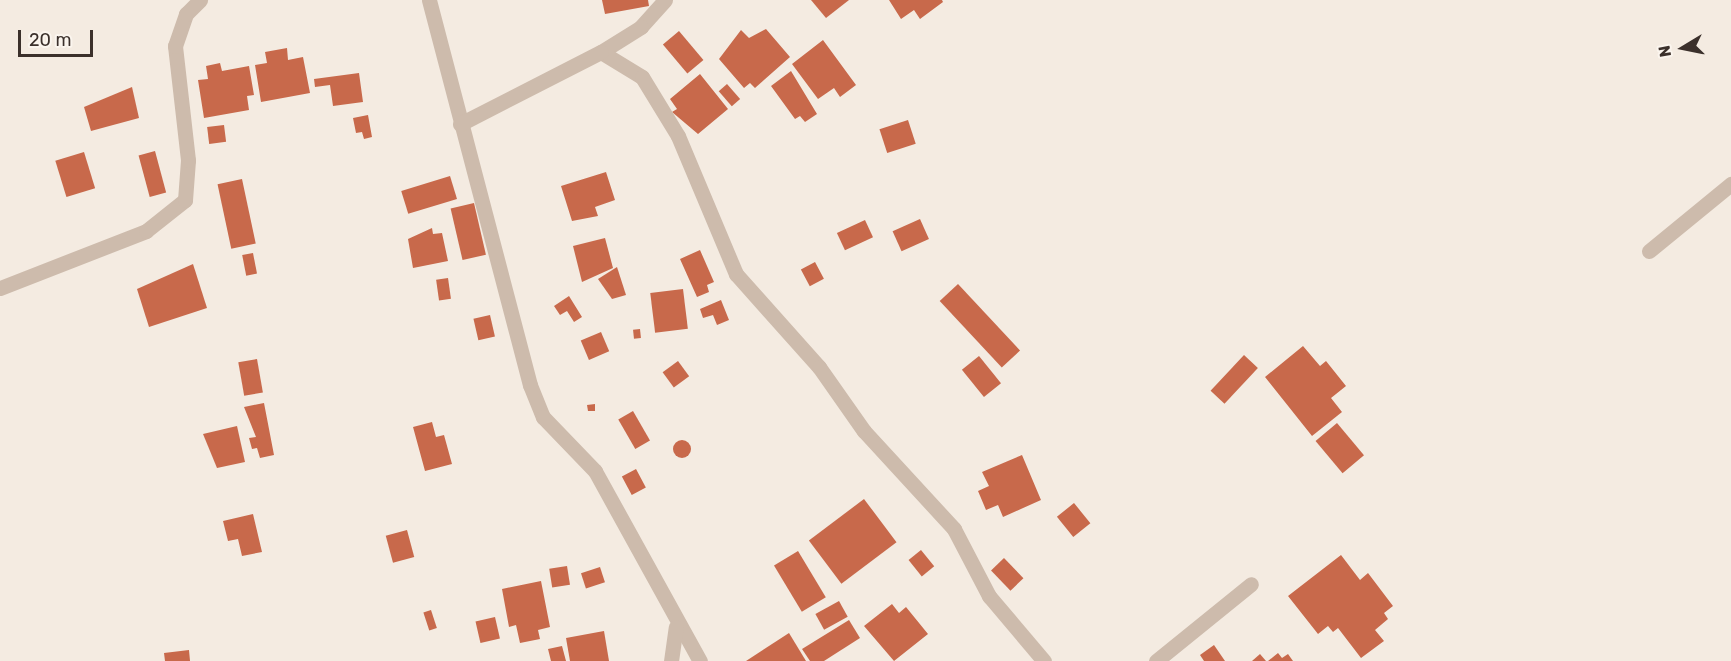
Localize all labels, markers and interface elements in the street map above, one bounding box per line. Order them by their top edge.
scale bar [21,18,96,56]
north arrow [1653,18,1713,78]
text: 20 m [29,29,71,51]
text: N [1654,44,1675,59]

